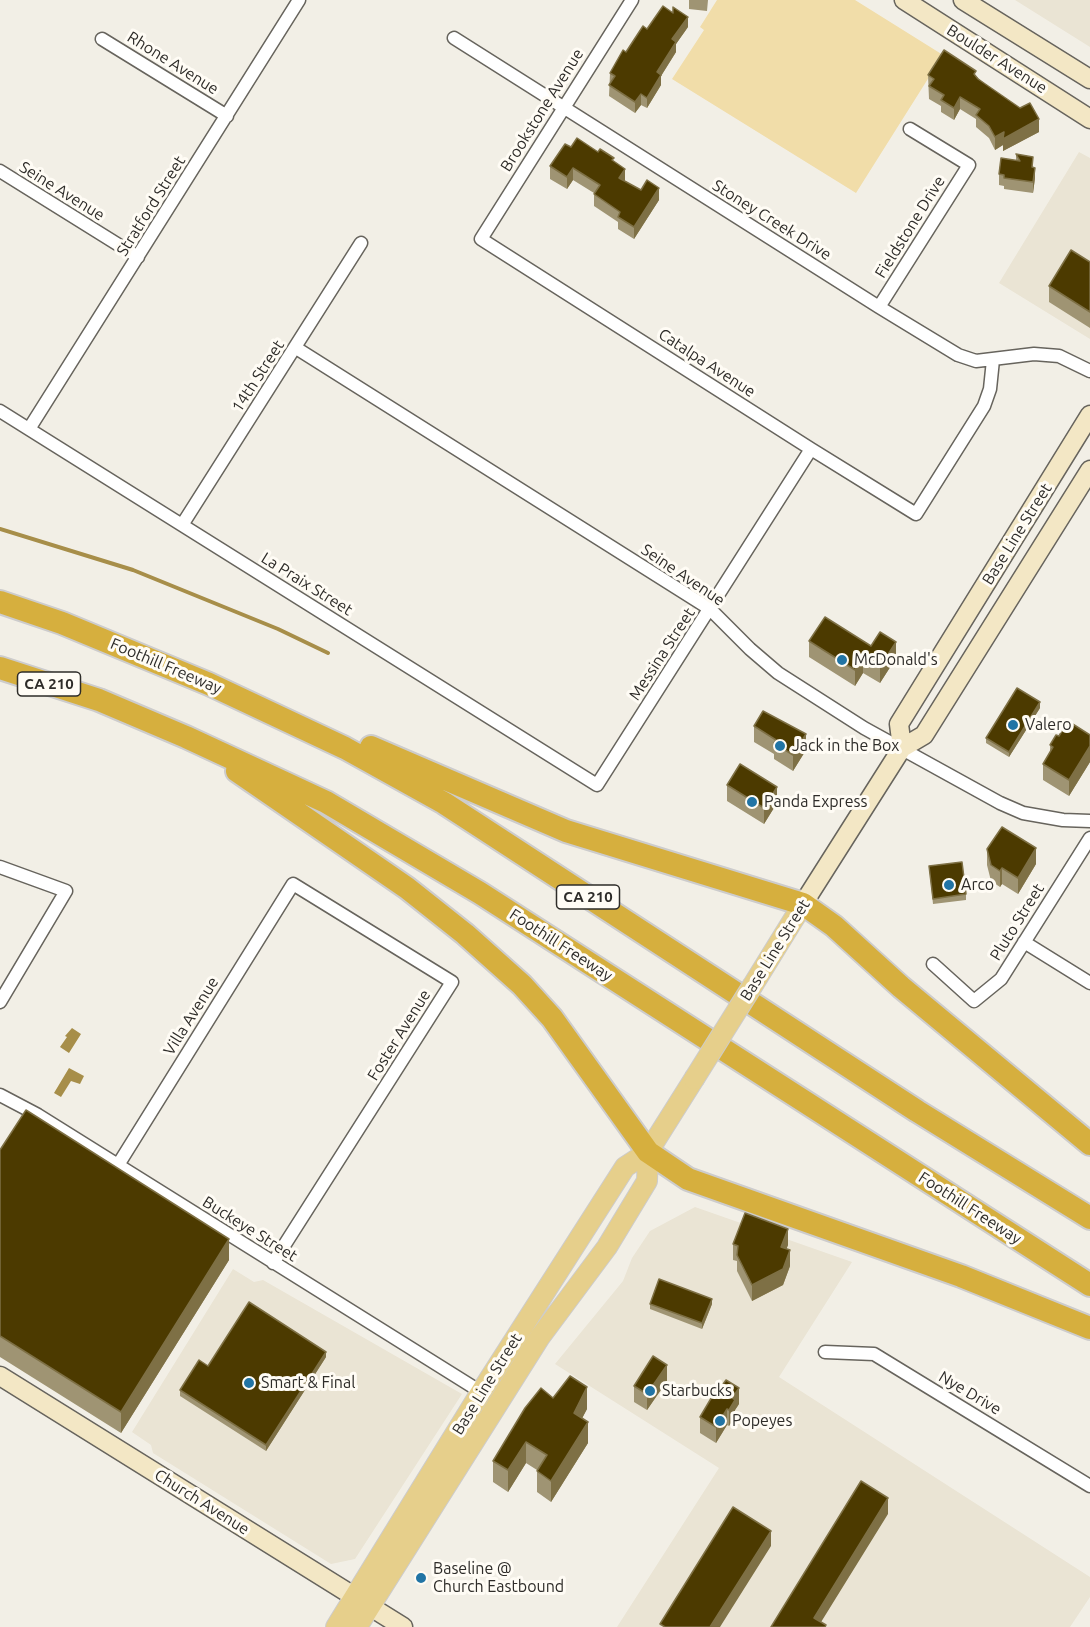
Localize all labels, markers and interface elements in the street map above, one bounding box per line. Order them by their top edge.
street label: Boulder Avenue [943,20,1051,98]
street label: Rhone Avenue [124,27,222,99]
street label: Brookstone Avenue [496,45,588,175]
street label: Stratford Street [113,152,189,260]
street label: Seine Avenue [16,157,108,225]
street label: Fieldstone Drive [871,172,949,282]
street label: Stoney Creek Drive [709,176,835,264]
street label: Catalpa Avenue [655,324,759,402]
street label: 14th Street [228,336,288,416]
street label: Base Line Street [978,480,1056,588]
street label: Seine Avenue [638,540,728,610]
street label: La Praix Street [258,548,356,620]
street label: Messina Street [625,604,699,704]
street label: Foothill Freeway [108,634,224,698]
place label: McDonald's [854,650,938,670]
marker: McDonald's [835,653,849,667]
road number: CA 210 [17,672,80,696]
place label: Valero [1025,715,1072,735]
marker: Valero [1006,718,1020,732]
place label: Jack in the Box [792,736,899,756]
marker: Jack in the Box [773,739,787,753]
place label: Panda Express [764,792,867,812]
marker: Panda Express [745,795,759,809]
place label: Arco [961,875,994,895]
marker: Arco [942,878,956,892]
street label: Pluto Street [986,880,1048,964]
road number: CA 210 [556,885,620,909]
street label: Base Line Street [736,896,814,1004]
street label: Foothill Freeway [506,905,616,985]
street label: Villa Avenue [159,973,223,1059]
street label: Foster Avenue [363,986,435,1084]
street label: Foothill Freeway [915,1168,1025,1248]
street label: Buckeye Street [199,1192,301,1266]
street label: Base Line Street [448,1330,526,1438]
street label: Nye Drive [935,1367,1005,1419]
place label: Smart & Final [261,1373,355,1393]
marker: Smart & Final [242,1376,256,1390]
place label: Starbucks [662,1381,732,1401]
marker: Starbucks [643,1384,657,1398]
place label: Popeyes [732,1411,792,1431]
marker: Popeyes [713,1414,727,1428]
street label: Church Avenue [151,1465,253,1539]
place label: Baseline @ Church Eastbound [433,1559,564,1597]
marker: Baseline @ Church Eastbound [414,1571,428,1585]

